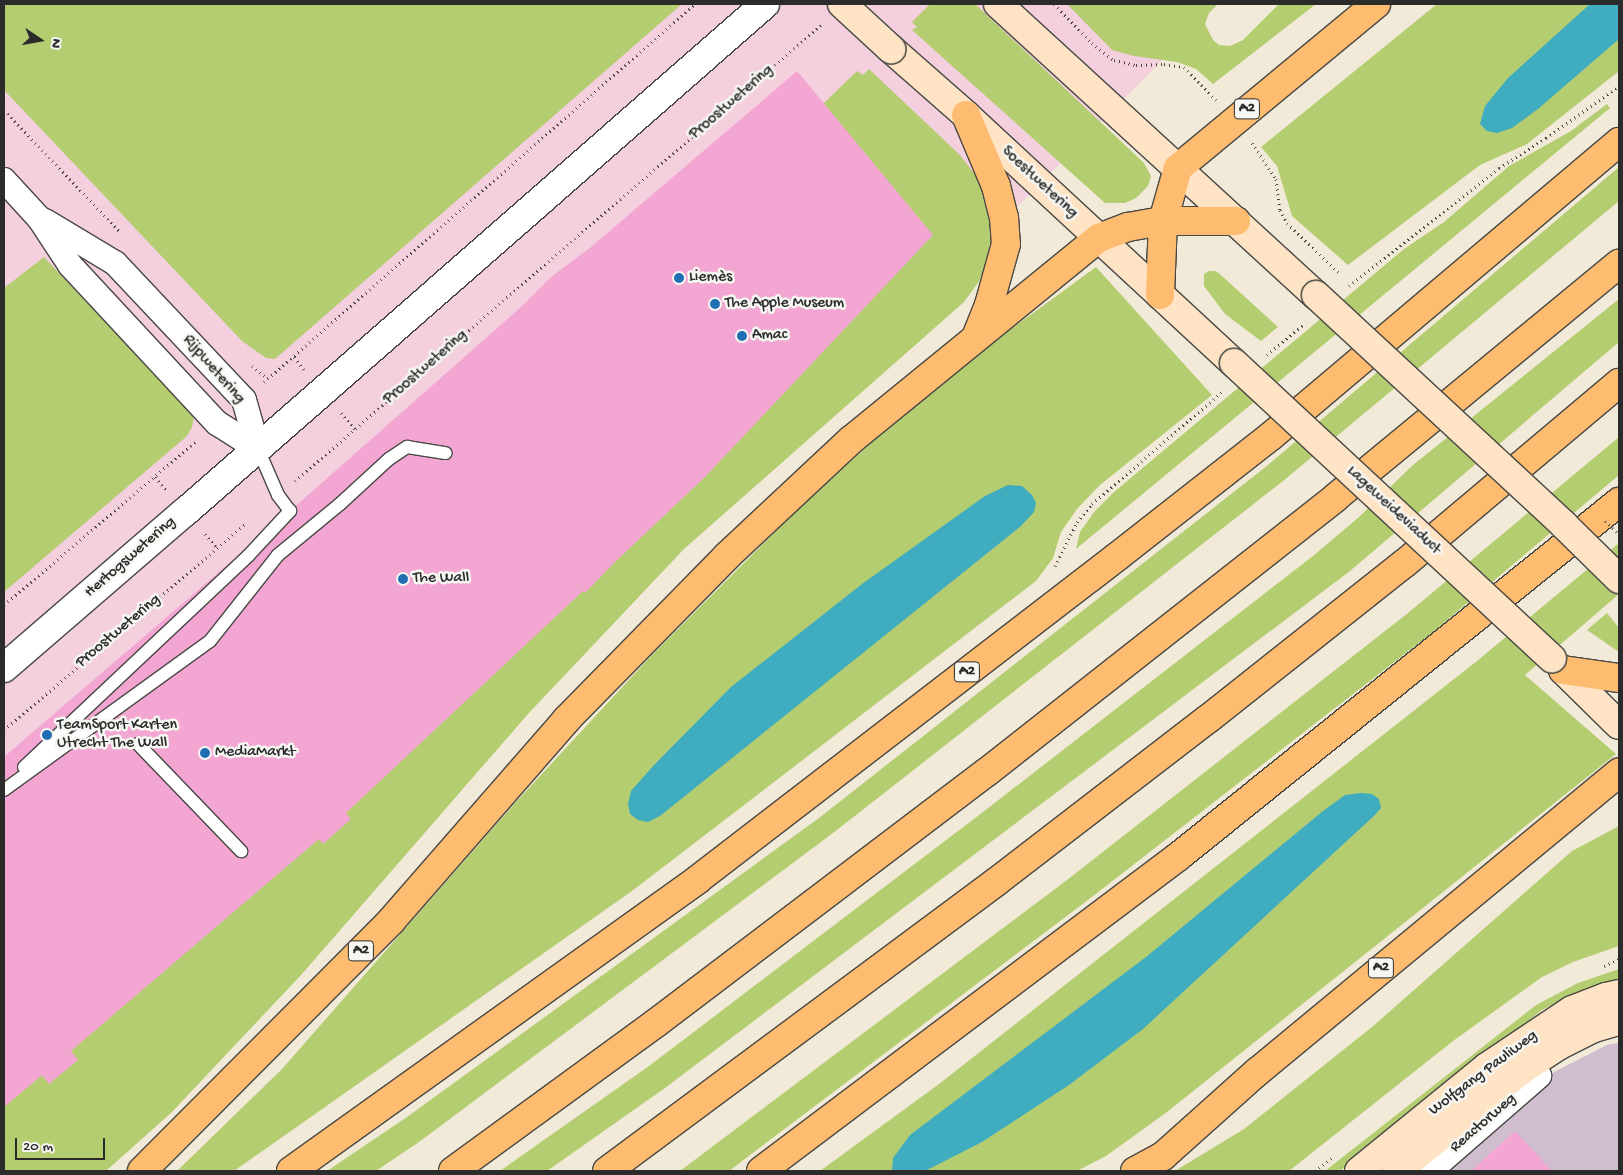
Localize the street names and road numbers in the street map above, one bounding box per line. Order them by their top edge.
street label: Proostwetering [686,61,778,145]
road number: A2 [1233,96,1261,122]
street label: Soestwetering [997,143,1081,223]
street label: Proostwetering [380,326,472,410]
street label: Rijpwetering [178,331,248,409]
street label: Lageweideviaduct [1342,462,1444,560]
street label: Hertogswetering [82,513,180,603]
street label: Proostwetering [73,591,165,673]
road number: A2 [953,660,981,684]
road number: A2 [347,938,375,964]
road number: A2 [1367,956,1395,980]
street label: Wolfgang Pauliweg [1426,1027,1542,1121]
street label: Reactorweg [1447,1090,1521,1158]

